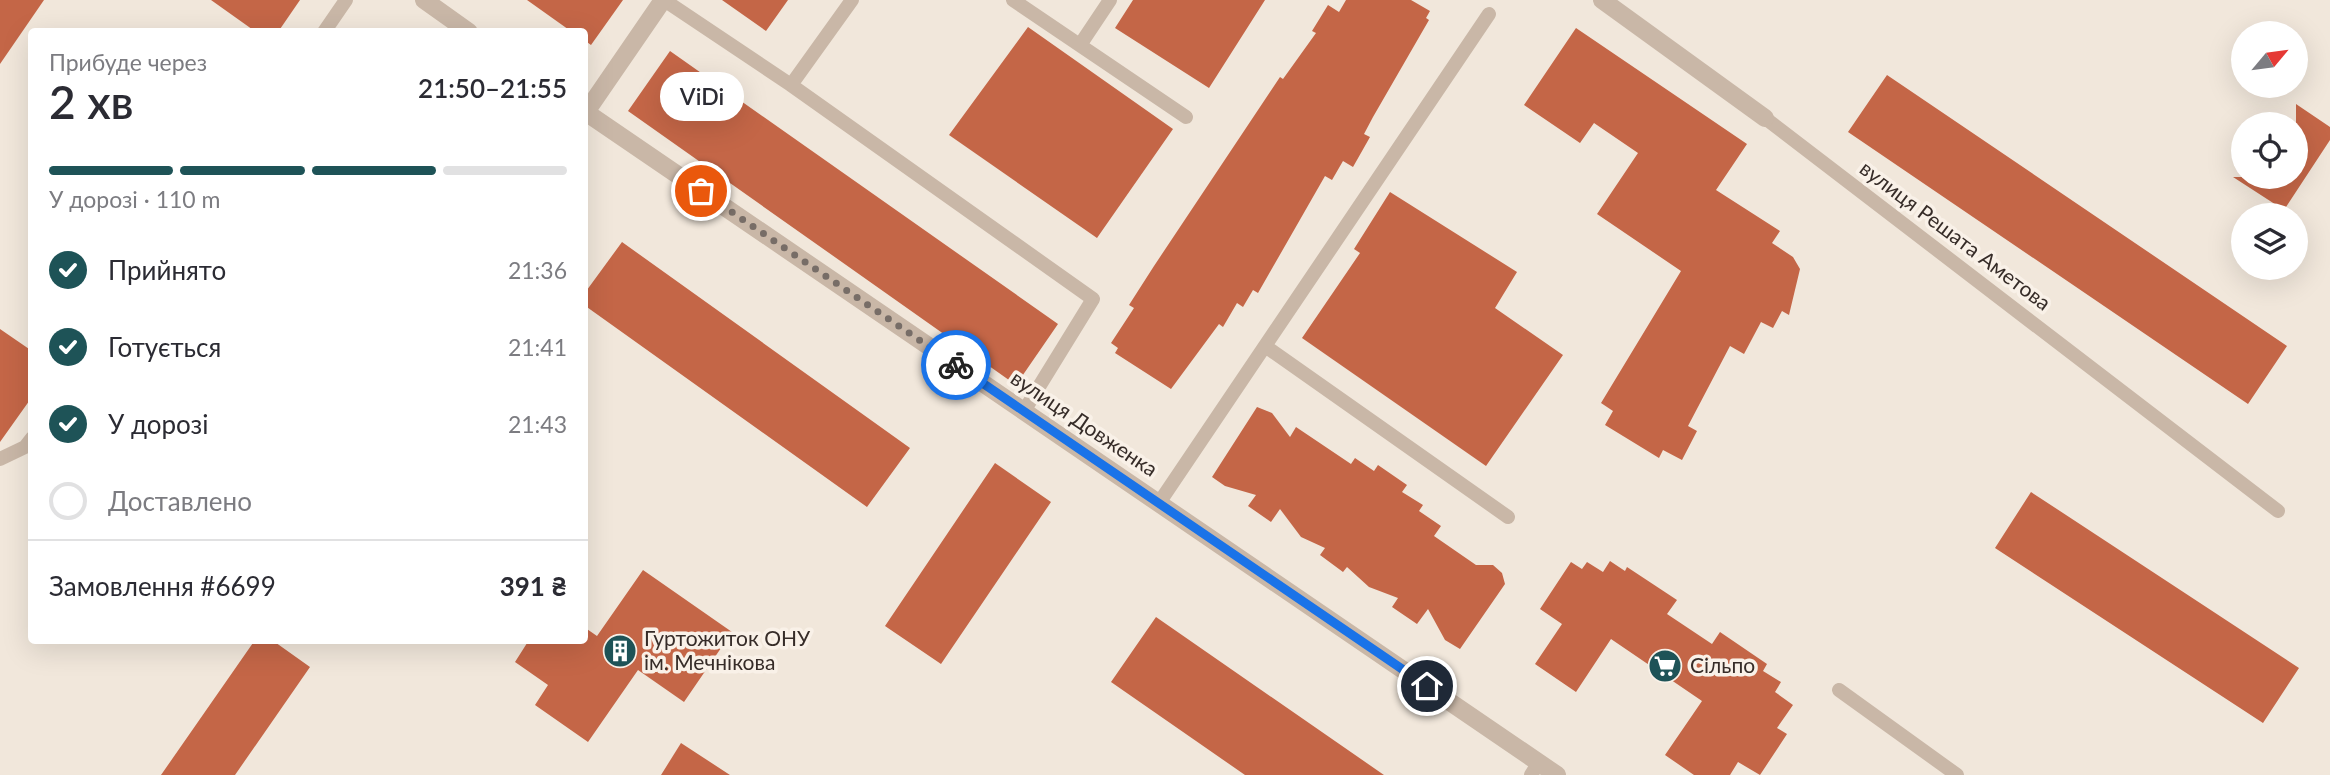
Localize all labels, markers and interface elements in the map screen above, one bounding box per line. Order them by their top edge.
north arrow [2231,21,2308,98]
map controls [2231,21,2308,280]
text: Прибуде через [49,48,207,76]
text: 21:50–21:55 [418,72,567,104]
callout: ViDi [659,72,743,121]
text: 2 хв [49,74,134,129]
text: ViDi [680,82,724,110]
button: locate [2231,112,2308,189]
street label: вулиця Решата Аметова [1856,155,2056,315]
pin [671,161,731,221]
icon: bag [682,172,720,210]
text: У дорозі · 110 m [49,185,220,213]
button: layers [2231,203,2308,280]
icon: check [49,251,87,289]
text: Прийнято [108,254,226,286]
text: 21:36 [508,256,567,284]
icon: check [49,328,87,366]
courier [921,330,991,400]
text: Готується [108,331,221,363]
text: 21:41 [508,333,567,361]
icon: bike [937,346,975,384]
street label: вулиця Довженка [1007,365,1163,481]
icon: check [49,405,87,443]
text: У дорозі [108,408,208,440]
text: 21:43 [508,410,567,438]
text: Доставлено [108,485,252,517]
text: Замовлення #6699 [49,570,276,602]
text: 391 ₴ [500,570,567,602]
place label: Гуртожиток ОНУ ім. Мечнікова [644,625,811,674]
building icon: Гуртожиток ОНУ ім. Мечнікова [601,632,639,670]
supermarket icon: Сільпо [1646,647,1684,685]
place label: Сільпо [1690,652,1755,677]
pin [1397,656,1457,716]
icon: home [1408,667,1446,705]

